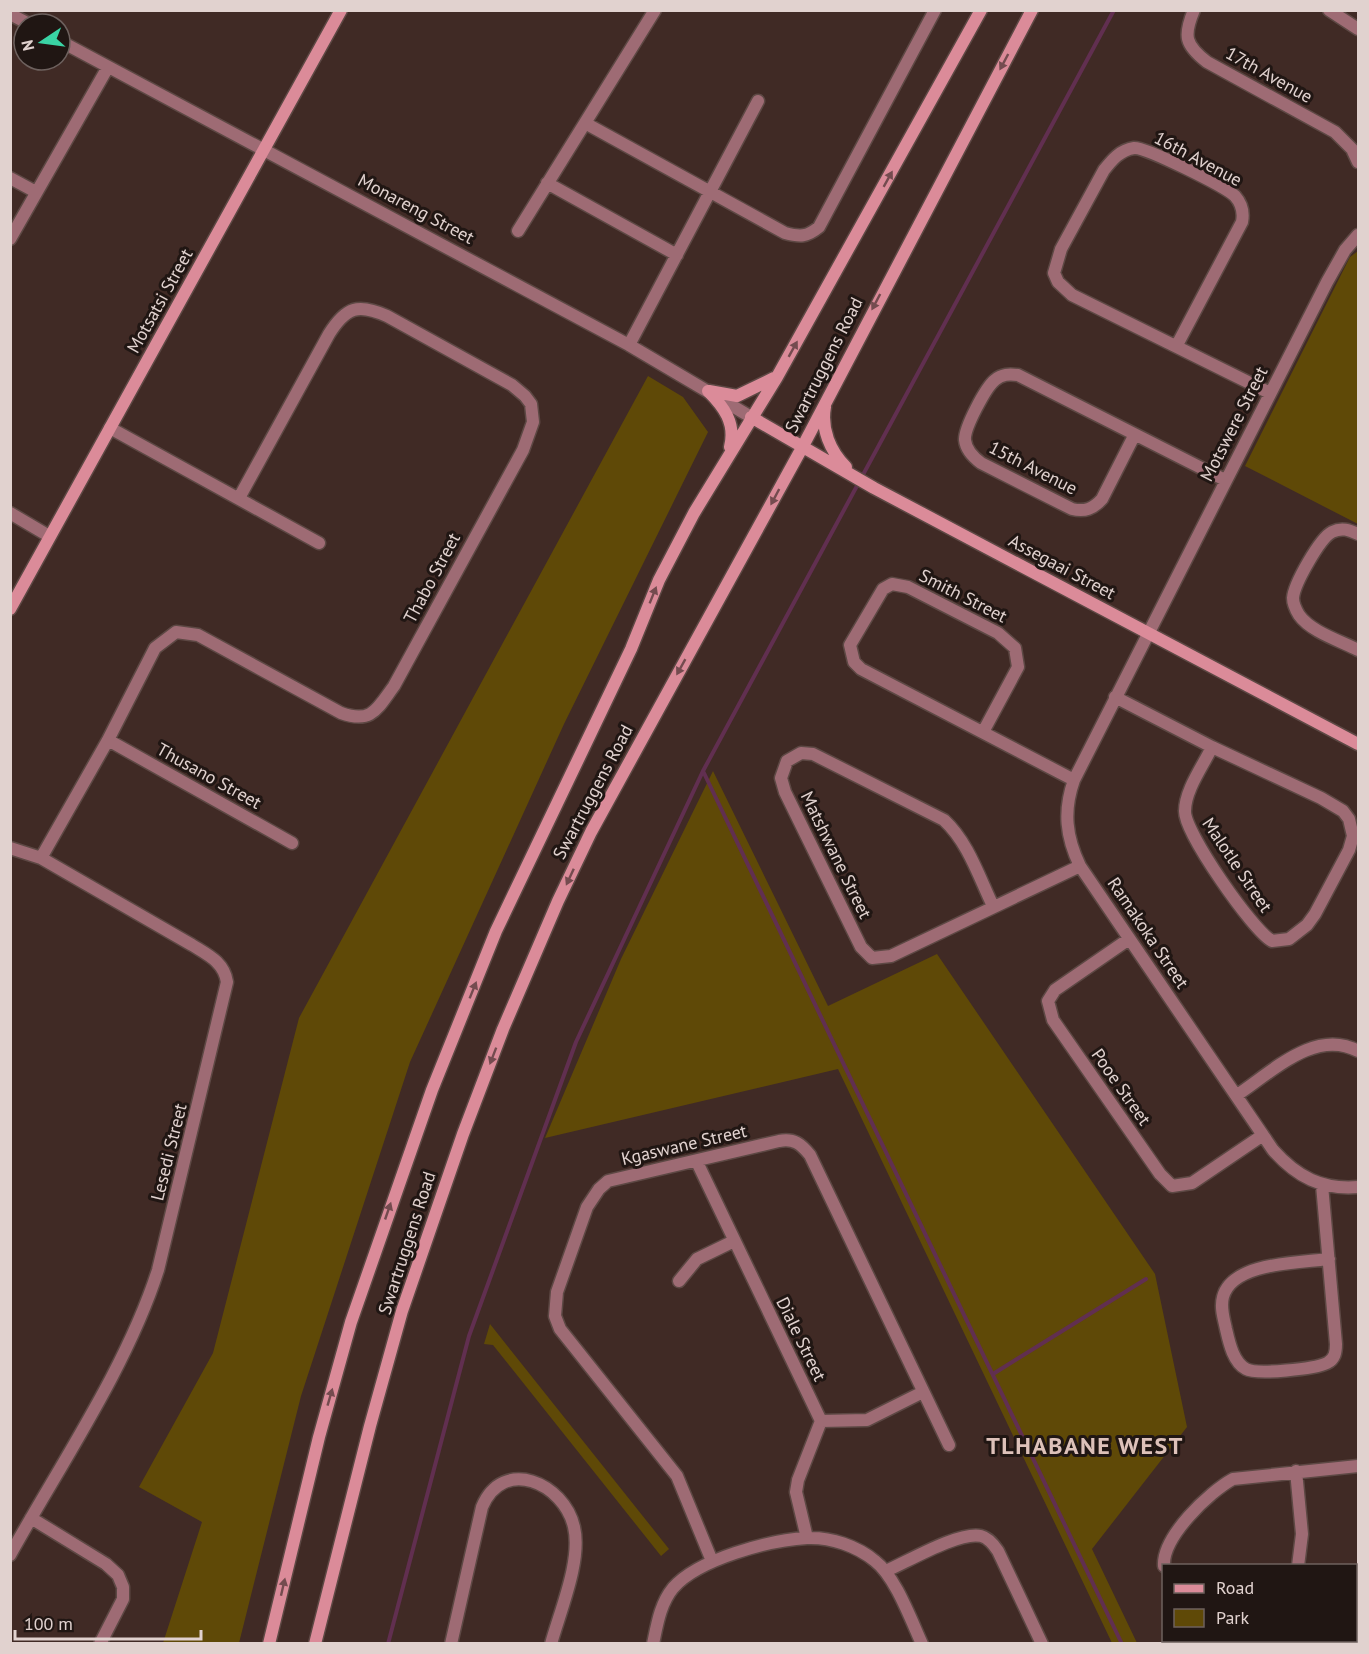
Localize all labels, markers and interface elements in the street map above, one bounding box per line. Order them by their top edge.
north arrow [12,12,72,72]
text: N [16,38,38,53]
street label: 17th Avenue [1222,41,1317,108]
one-way arrow [999,54,1009,71]
street label: 16th Avenue [1150,126,1246,191]
street label: Monareng Street [354,168,478,249]
one-way arrow [883,170,893,187]
street label: Motsatsi Street [121,245,198,357]
street label: Swartruggens Road [779,293,868,436]
one-way arrow [871,294,881,311]
one-way arrow [788,340,798,357]
street label: Motswere Street [1195,363,1272,485]
street label: 15th Avenue [985,436,1081,500]
one-way arrow [770,489,780,506]
street label: Thabo Street [398,529,465,627]
street label: Assegaai Street [1005,529,1120,604]
street label: Smith Street [915,564,1011,628]
one-way arrow [649,586,658,604]
one-way arrow [676,659,686,676]
street label: Swartruggens Road [547,721,638,863]
street label: Thusano Street [153,737,266,814]
street label: Matshwane Street [796,787,877,922]
street label: Malotle Street [1197,813,1278,916]
one-way arrow [565,868,574,885]
street label: Ramakoka Street [1103,873,1194,993]
one-way arrow [468,981,478,999]
street label: Pooe Street [1087,1044,1156,1130]
one-way arrow [488,1047,497,1065]
street label: Lesedi Street [145,1101,192,1203]
street label: Kgaswane Street [619,1119,749,1170]
street label: Swartruggens Road [373,1168,441,1317]
one-way arrow [383,1202,393,1220]
street label: Diale Street [771,1293,832,1385]
one-way arrow [326,1388,335,1406]
district label: TLHABANE WEST [986,1430,1184,1461]
legend [1162,1564,1357,1642]
text: Road [1216,1576,1254,1599]
one-way arrow [279,1577,289,1596]
scale bar [15,1603,201,1641]
text: Park [1216,1606,1249,1629]
text: 100 m [24,1612,73,1635]

